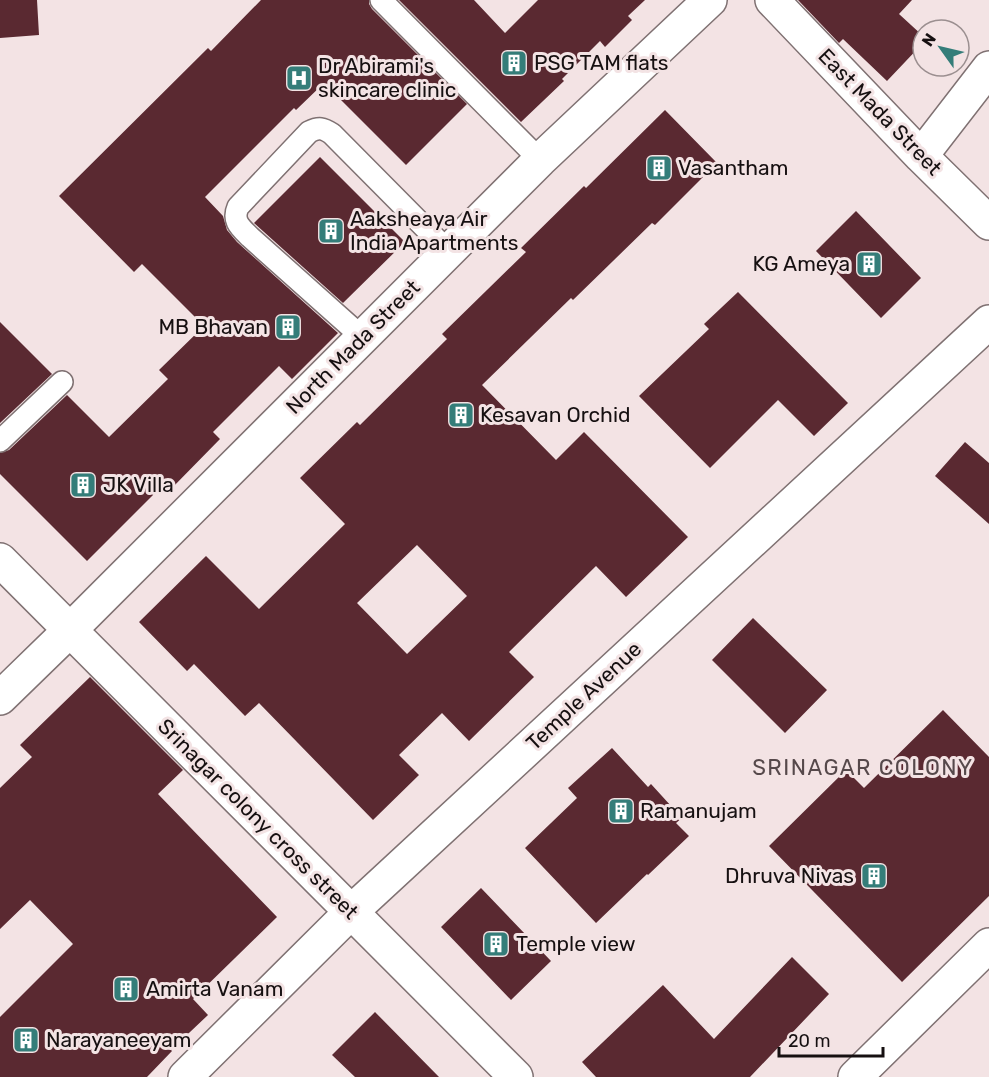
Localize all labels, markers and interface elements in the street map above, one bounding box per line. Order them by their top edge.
north arrow [911,18,971,78]
text: N [918,30,940,50]
street label: East Mada Street [814,43,947,180]
building icon: PSG TAM flats [499,48,529,78]
place label: PSG TAM flats [534,50,669,75]
place label: Dr Abirami's skincare clinic [318,53,456,102]
hospital icon: Dr Abirami's skincare clinic [284,63,314,93]
building icon: Vasantham [644,153,674,183]
place label: Vasantham [678,155,788,180]
place label: Aaksheaya Air India Apartments [350,206,519,255]
building icon: Aaksheaya Air India Apartments [316,216,346,246]
building icon: KG Ameya [854,249,884,279]
place label: KG Ameya [752,251,850,276]
street label: North Mada Street [281,275,425,419]
building icon: MB Bhavan [273,312,303,342]
place label: MB Bhavan [158,314,268,339]
building icon: Kesavan Orchid [446,400,476,430]
place label: Kesavan Orchid [480,402,630,427]
building icon: JK Villa [68,470,98,500]
place label: JK Villa [103,472,174,497]
street label: Temple Avenue [521,636,646,755]
street label: Srinagar colony cross street [153,713,364,924]
district label: SRINAGAR COLONY [752,754,974,781]
building icon: Ramanujam [606,796,636,826]
place label: Ramanujam [640,798,757,823]
building icon: Dhruva Nivas [859,861,889,891]
place label: Dhruva Nivas [725,863,854,888]
building icon: Temple view [481,929,511,959]
place label: Temple view [516,931,636,956]
building icon: Amirta Vanam [111,974,141,1004]
place label: Amirta Vanam [146,976,283,1001]
scale bar [779,1020,882,1058]
building icon: Narayaneeyam [11,1025,41,1055]
place label: Narayaneeyam [46,1027,191,1052]
text: 20 m [788,1030,830,1052]

